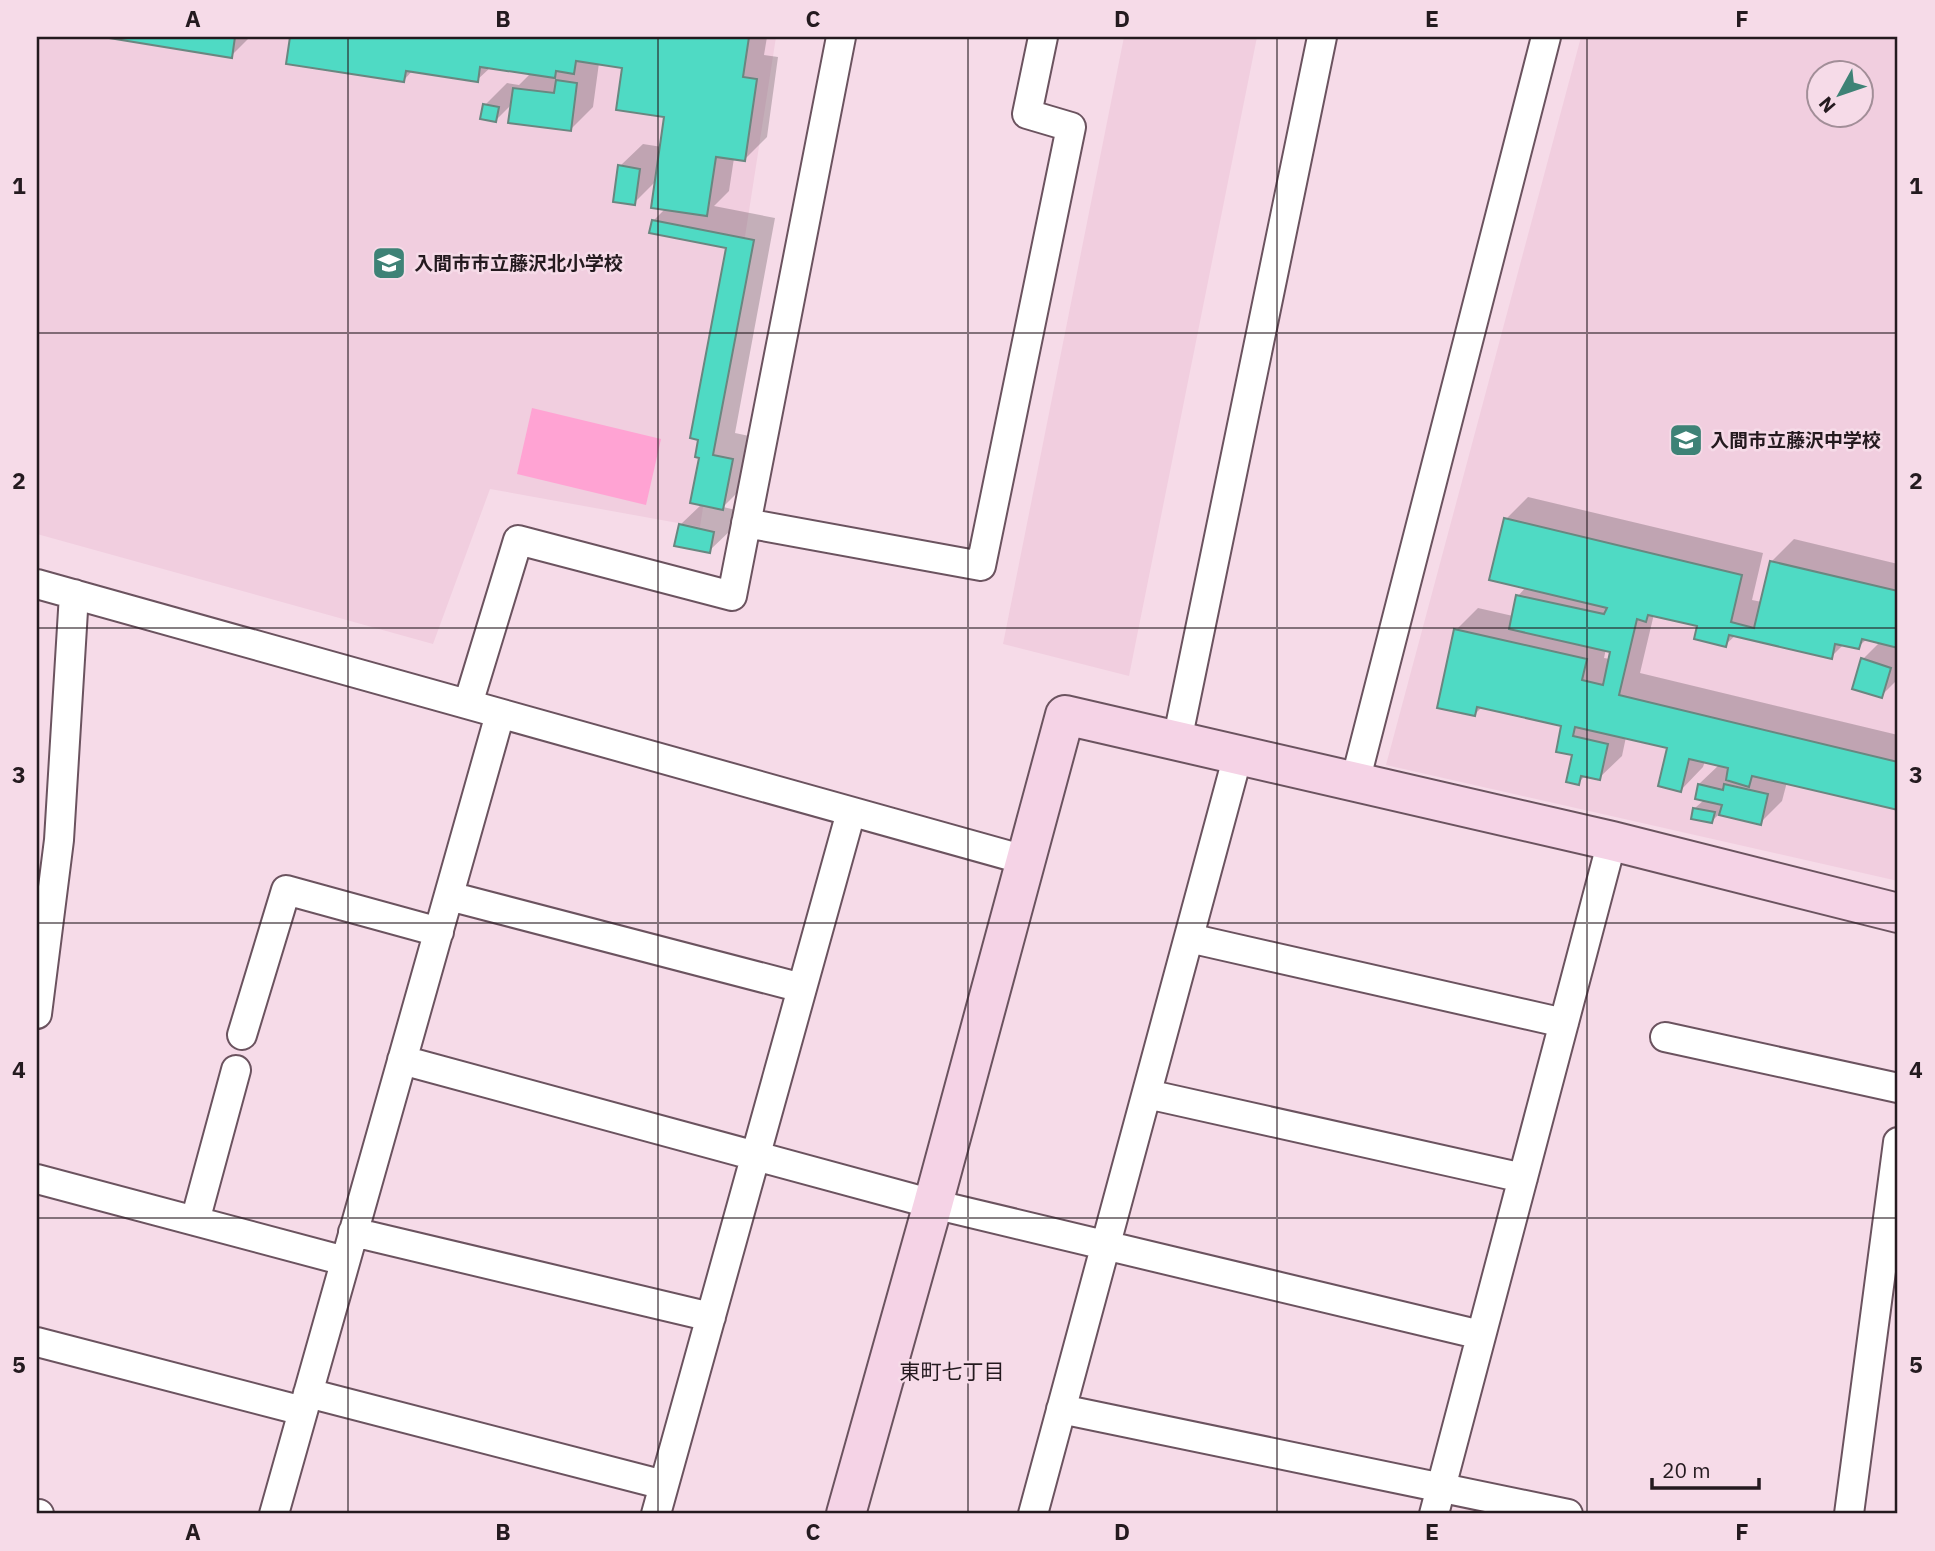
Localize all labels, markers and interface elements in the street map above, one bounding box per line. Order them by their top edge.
text: A [185,3,201,33]
text: B [495,3,511,33]
text: C [806,3,821,33]
text: D [1114,3,1130,33]
text: E [1425,3,1439,33]
text: F [1735,3,1749,33]
north arrow [1806,60,1876,130]
text: N [1813,92,1841,118]
text: 1 [12,170,26,200]
text: 1 [1909,170,1923,200]
school or university icon: 入間市市立藤沢北小学校 [370,244,408,282]
place label: 入間市市立藤沢北小学校 [414,251,623,275]
school or university icon: 入間市立藤沢中学校 [1667,421,1705,459]
place label: 入間市立藤沢中学校 [1710,428,1881,452]
text: 2 [12,465,26,495]
text: 2 [1909,465,1923,495]
text: 3 [12,759,26,789]
text: 3 [1909,759,1923,789]
text: 4 [12,1054,26,1084]
text: 4 [1909,1054,1923,1084]
text: 5 [12,1349,26,1379]
text: 5 [1909,1349,1923,1379]
district label: 東町七丁目 [900,1357,1005,1385]
scale bar [1652,1446,1758,1490]
text: 20 m [1662,1456,1711,1484]
text: A [185,1516,201,1546]
text: B [495,1516,511,1546]
text: C [806,1516,821,1546]
text: D [1114,1516,1130,1546]
text: E [1425,1516,1439,1546]
text: F [1735,1516,1749,1546]

